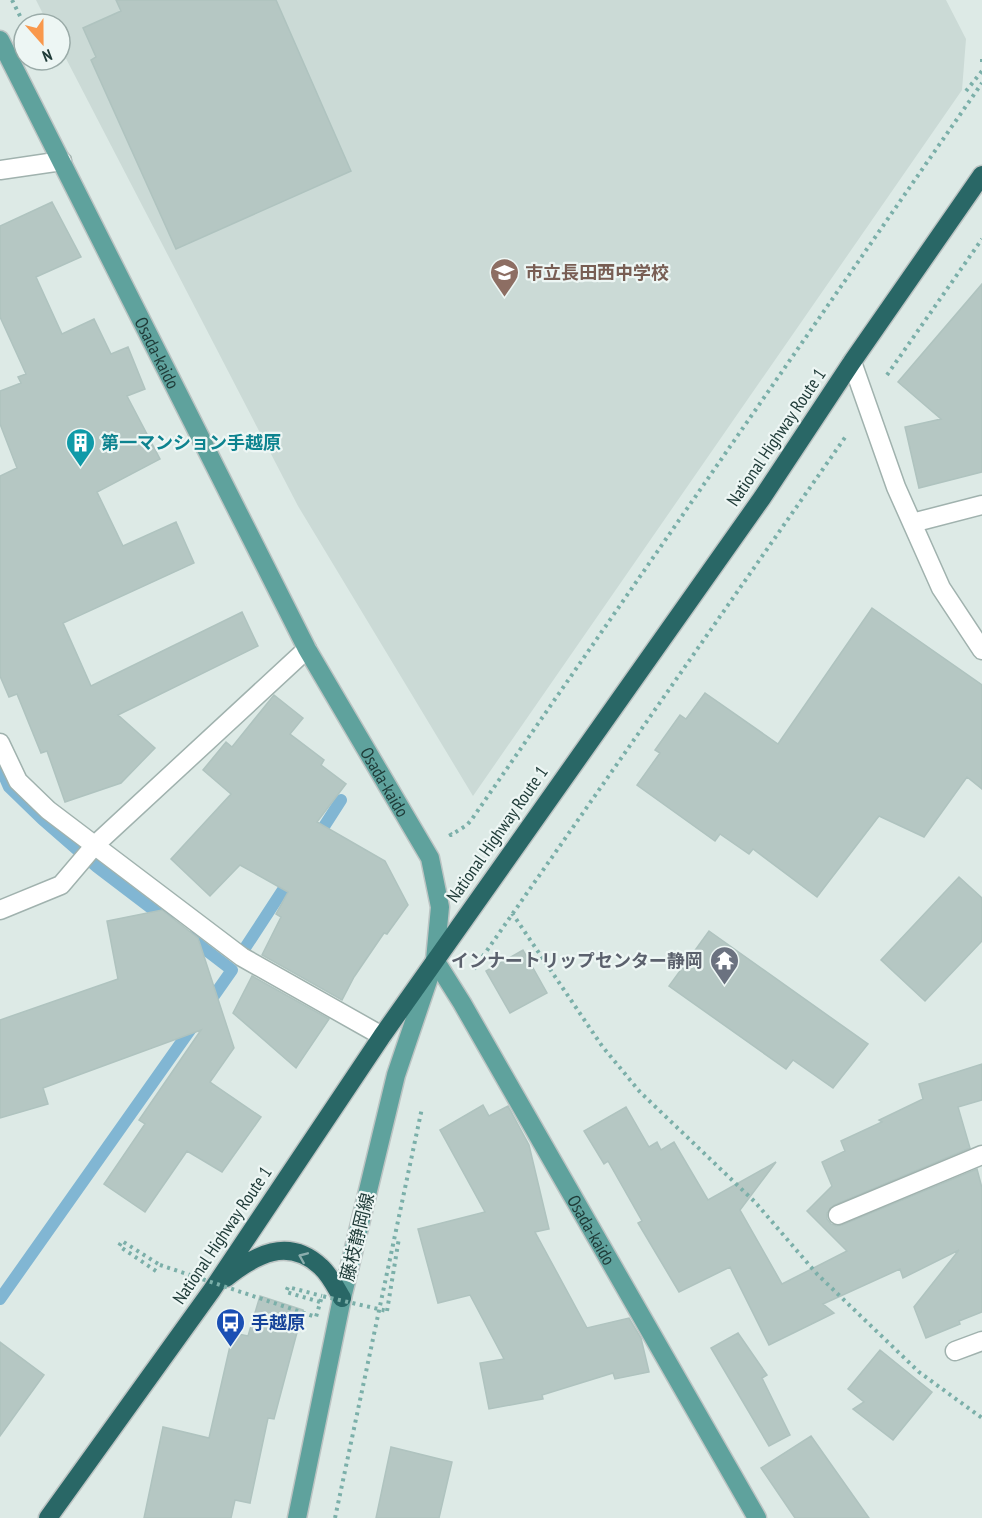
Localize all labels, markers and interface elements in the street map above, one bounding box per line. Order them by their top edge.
north arrow [12,12,72,72]
text: N [40,45,55,67]
school or university icon: 市立長田西中学校 [488,256,520,298]
place label: 市立長田西中学校 [525,261,669,284]
street label: Osada-kaido [130,313,185,392]
street label: National Highway Route 1 [721,364,831,510]
building icon: 第一マンション手越原 [64,426,96,468]
place label: 第一マンション手越原 [101,431,281,454]
street label: Osada-kaido [356,743,415,821]
street label: National Highway Route 1 [441,761,553,907]
temple icon: インナートリップセンター静岡 [708,944,740,986]
place label: インナートリップセンター静岡 [451,949,703,972]
street label: National Highway Route 1 [167,1162,277,1308]
street label: 藤枝静岡線 [335,1191,379,1283]
street label: Osada-kaido [563,1191,621,1269]
one-way arrow [299,1252,310,1264]
bus stop icon: 手越原 [214,1306,246,1348]
place label: 手越原 [251,1311,305,1334]

